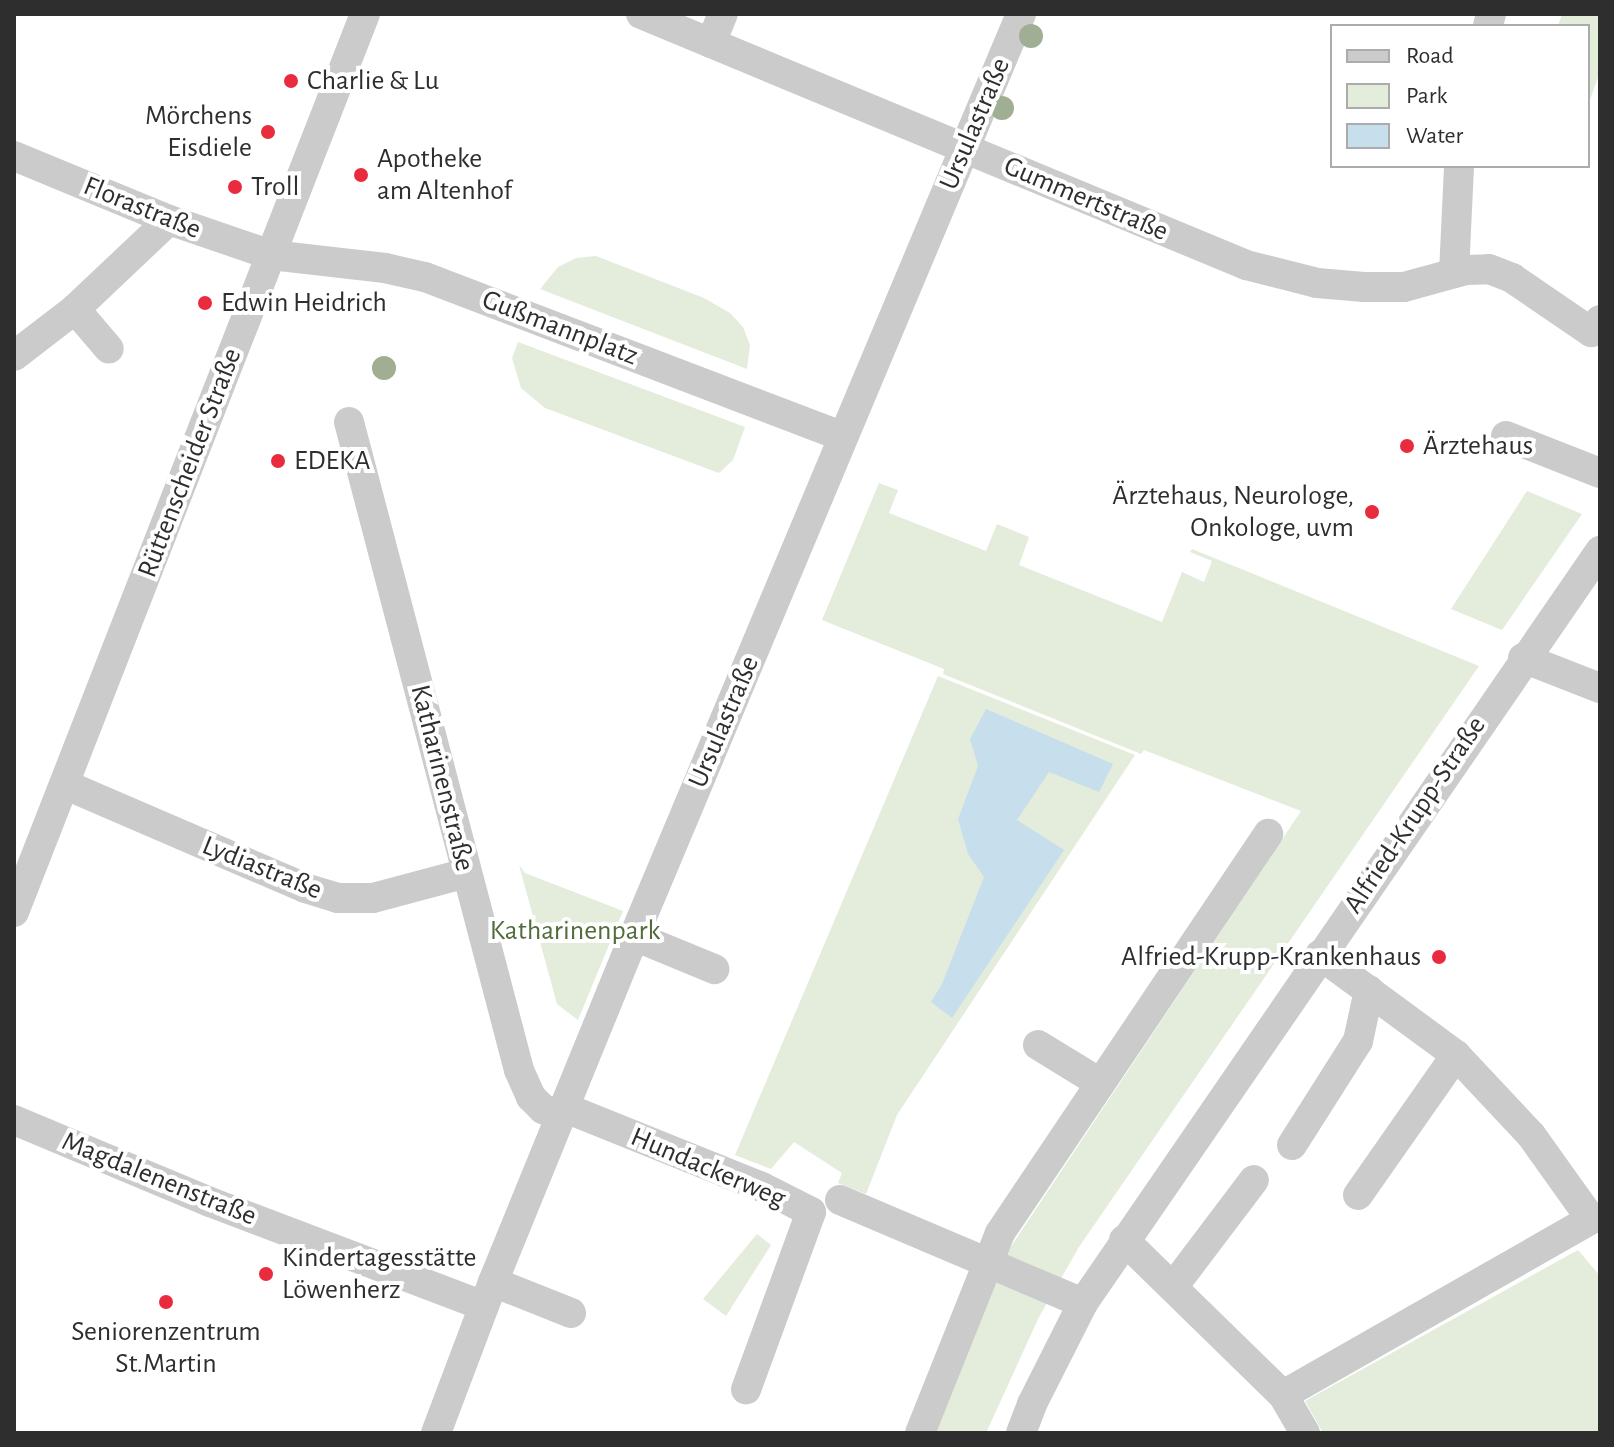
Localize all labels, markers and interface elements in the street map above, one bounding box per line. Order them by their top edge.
legend [1330,24,1590,168]
text: Road [1406,44,1454,68]
street label: Ursulastraße [932,53,1018,195]
place label: Charlie & Lu [307,64,439,98]
marker: Charlie & Lu [282,72,300,90]
text: Park [1406,84,1447,108]
place label: Mörchens Eisdiele [145,99,252,165]
marker: Mörchens Eisdiele [259,123,277,141]
text: Water [1406,124,1463,148]
place label: Apotheke am Altenhof [377,142,512,208]
street label: Gummertstraße [999,149,1173,249]
marker: Apotheke am Altenhof [352,166,370,184]
street label: Florastraße [78,169,206,247]
place label: Troll [251,170,300,204]
marker: Troll [226,178,244,196]
street label: Gußmannplatz [477,283,643,373]
place label: Edwin Heidrich [221,286,387,320]
marker: Edwin Heidrich [196,294,214,312]
street label: Rüttenscheider Straße [131,344,249,582]
place label: Ärztehaus [1423,429,1533,463]
marker: Ärztehaus [1398,437,1416,455]
place label: EDEKA [294,444,371,478]
marker: EDEKA [269,452,287,470]
place label: Ärztehaus, Neurologe, Onkologe, uvm [1112,479,1354,545]
marker: Ärztehaus, Neurologe, Onkologe, uvm [1361,501,1383,523]
street label: Ursulastraße [681,651,767,793]
street label: Katharinenstraße [403,681,481,875]
street label: Alfried-Krupp-Straße [1337,710,1493,920]
street label: Lydiastraße [197,829,327,907]
park label: Katharinenpark [490,914,660,948]
place label: Alfried-Krupp-Krankenhaus [1121,940,1421,974]
marker: Alfried-Krupp-Krankenhaus [1428,946,1450,968]
street label: Hundackerweg [626,1120,790,1216]
street label: Magdalenenstraße [57,1125,261,1233]
place label: Kindertagesstätte Löwenherz [282,1241,476,1307]
marker: Kindertagesstätte Löwenherz [257,1265,275,1283]
marker: Seniorenzentrum St.Martin [157,1293,175,1311]
place label: Seniorenzentrum St.Martin [71,1315,261,1381]

